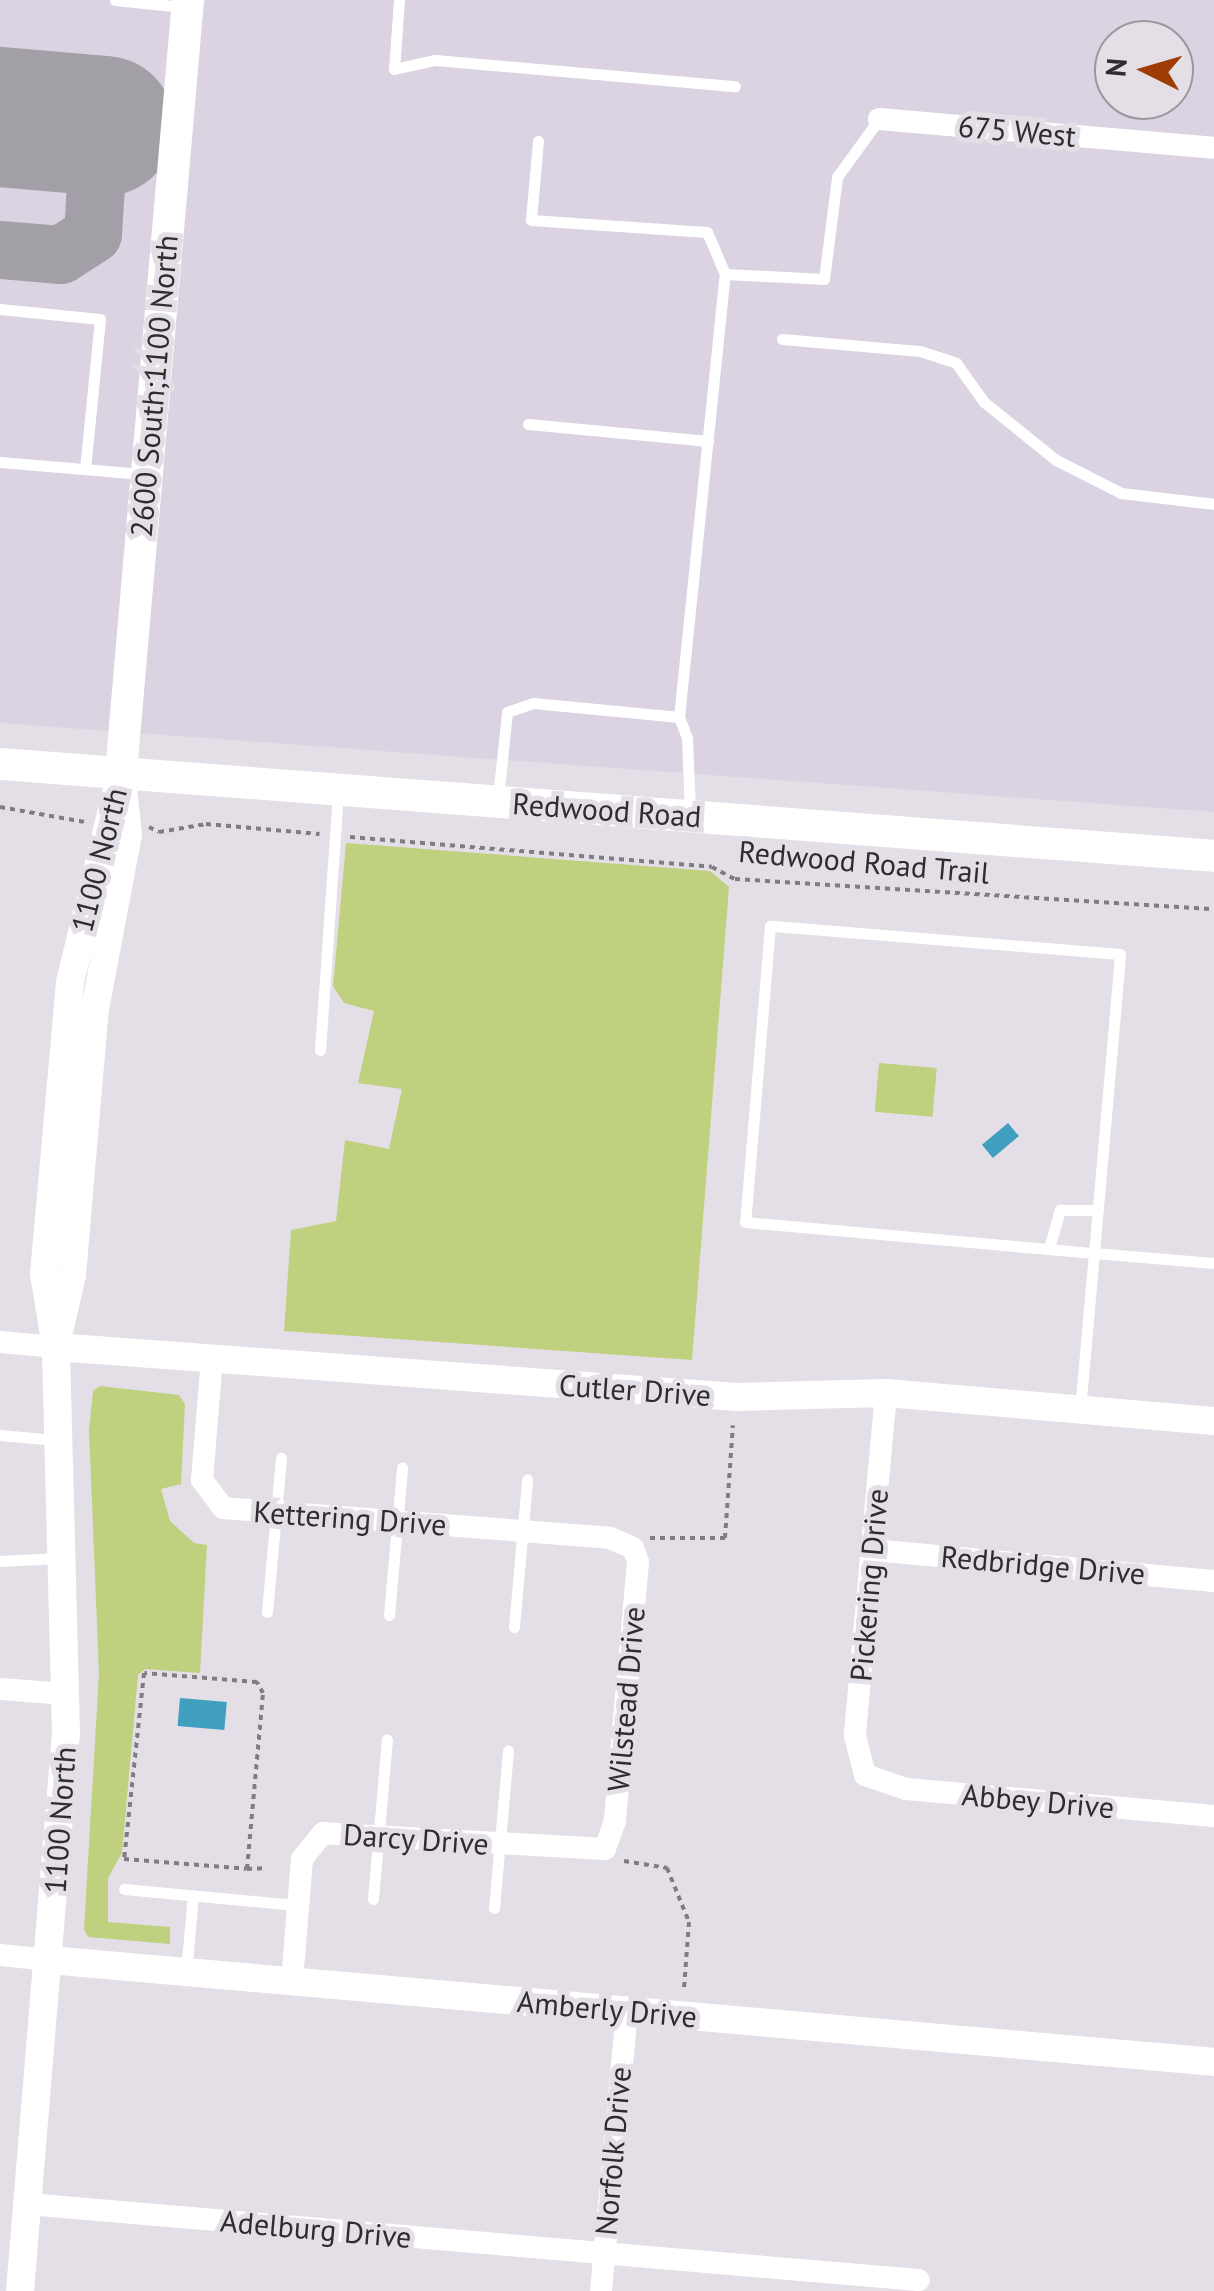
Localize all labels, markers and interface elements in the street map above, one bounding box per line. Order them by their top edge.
north arrow [1094,20,1194,120]
text: N [1096,57,1135,78]
street label: 675 West [956,108,1078,154]
street label: 2600 South;1100 North [123,233,185,539]
street label: 1100 North [64,784,134,936]
street label: Redwood Road [511,785,703,835]
street label: Redwood Road Trail [737,833,991,891]
street label: Cutler Drive [558,1367,712,1413]
street label: Pickering Drive [843,1487,895,1683]
street label: Kettering Drive [252,1493,448,1543]
street label: Redbridge Drive [939,1538,1147,1592]
street label: Wilstead Drive [600,1605,652,1793]
street label: 1100 North [37,1745,83,1895]
street label: Abbey Drive [960,1776,1116,1826]
street label: Darcy Drive [341,1816,491,1862]
street label: Amberly Drive [515,1983,699,2035]
street label: Norfolk Drive [588,2065,638,2237]
street label: Adelburg Drive [219,2203,413,2255]

